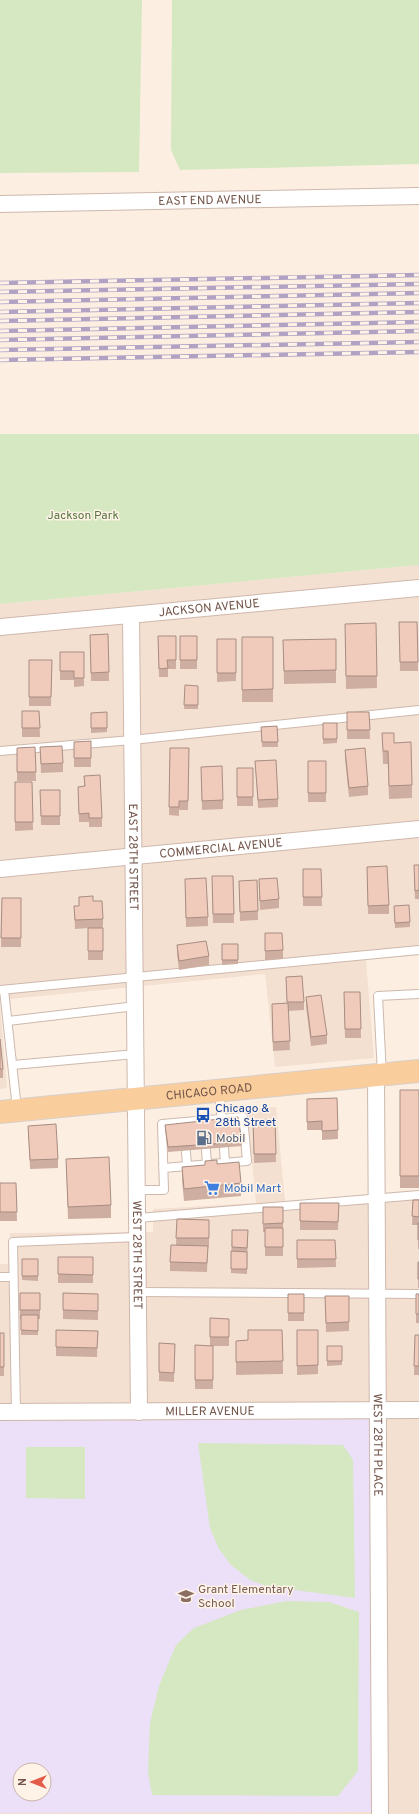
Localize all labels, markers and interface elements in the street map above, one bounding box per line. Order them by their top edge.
street label: EAST END AVENUE [158,192,262,210]
park label: Jackson Park [47,508,119,524]
street label: JACKSON AVENUE [158,596,260,621]
street label: EAST 28TH STREET [124,803,141,911]
street label: COMMERCIAL AVENUE [159,835,283,863]
street label: CHICAGO ROAD [165,1080,253,1105]
place label: Chicago & 28th Street [215,1101,276,1131]
bus stop icon: Chicago & 28th Street [194,1106,212,1124]
fuel station icon: Mobil [195,1129,213,1147]
place label: Mobil [216,1131,245,1147]
supermarket icon: Mobil Mart [203,1179,221,1197]
place label: Mobil Mart [224,1181,281,1197]
street label: WEST 28TH STREET [128,1200,145,1310]
street label: WEST 28TH PLACE [369,1394,385,1496]
street label: MILLER AVENUE [165,1404,255,1420]
place label: Grant Elementary School [198,1582,294,1612]
school or university icon: Grant Elementary School [177,1587,195,1605]
north arrow [12,1762,52,1802]
text: N [16,1778,30,1786]

